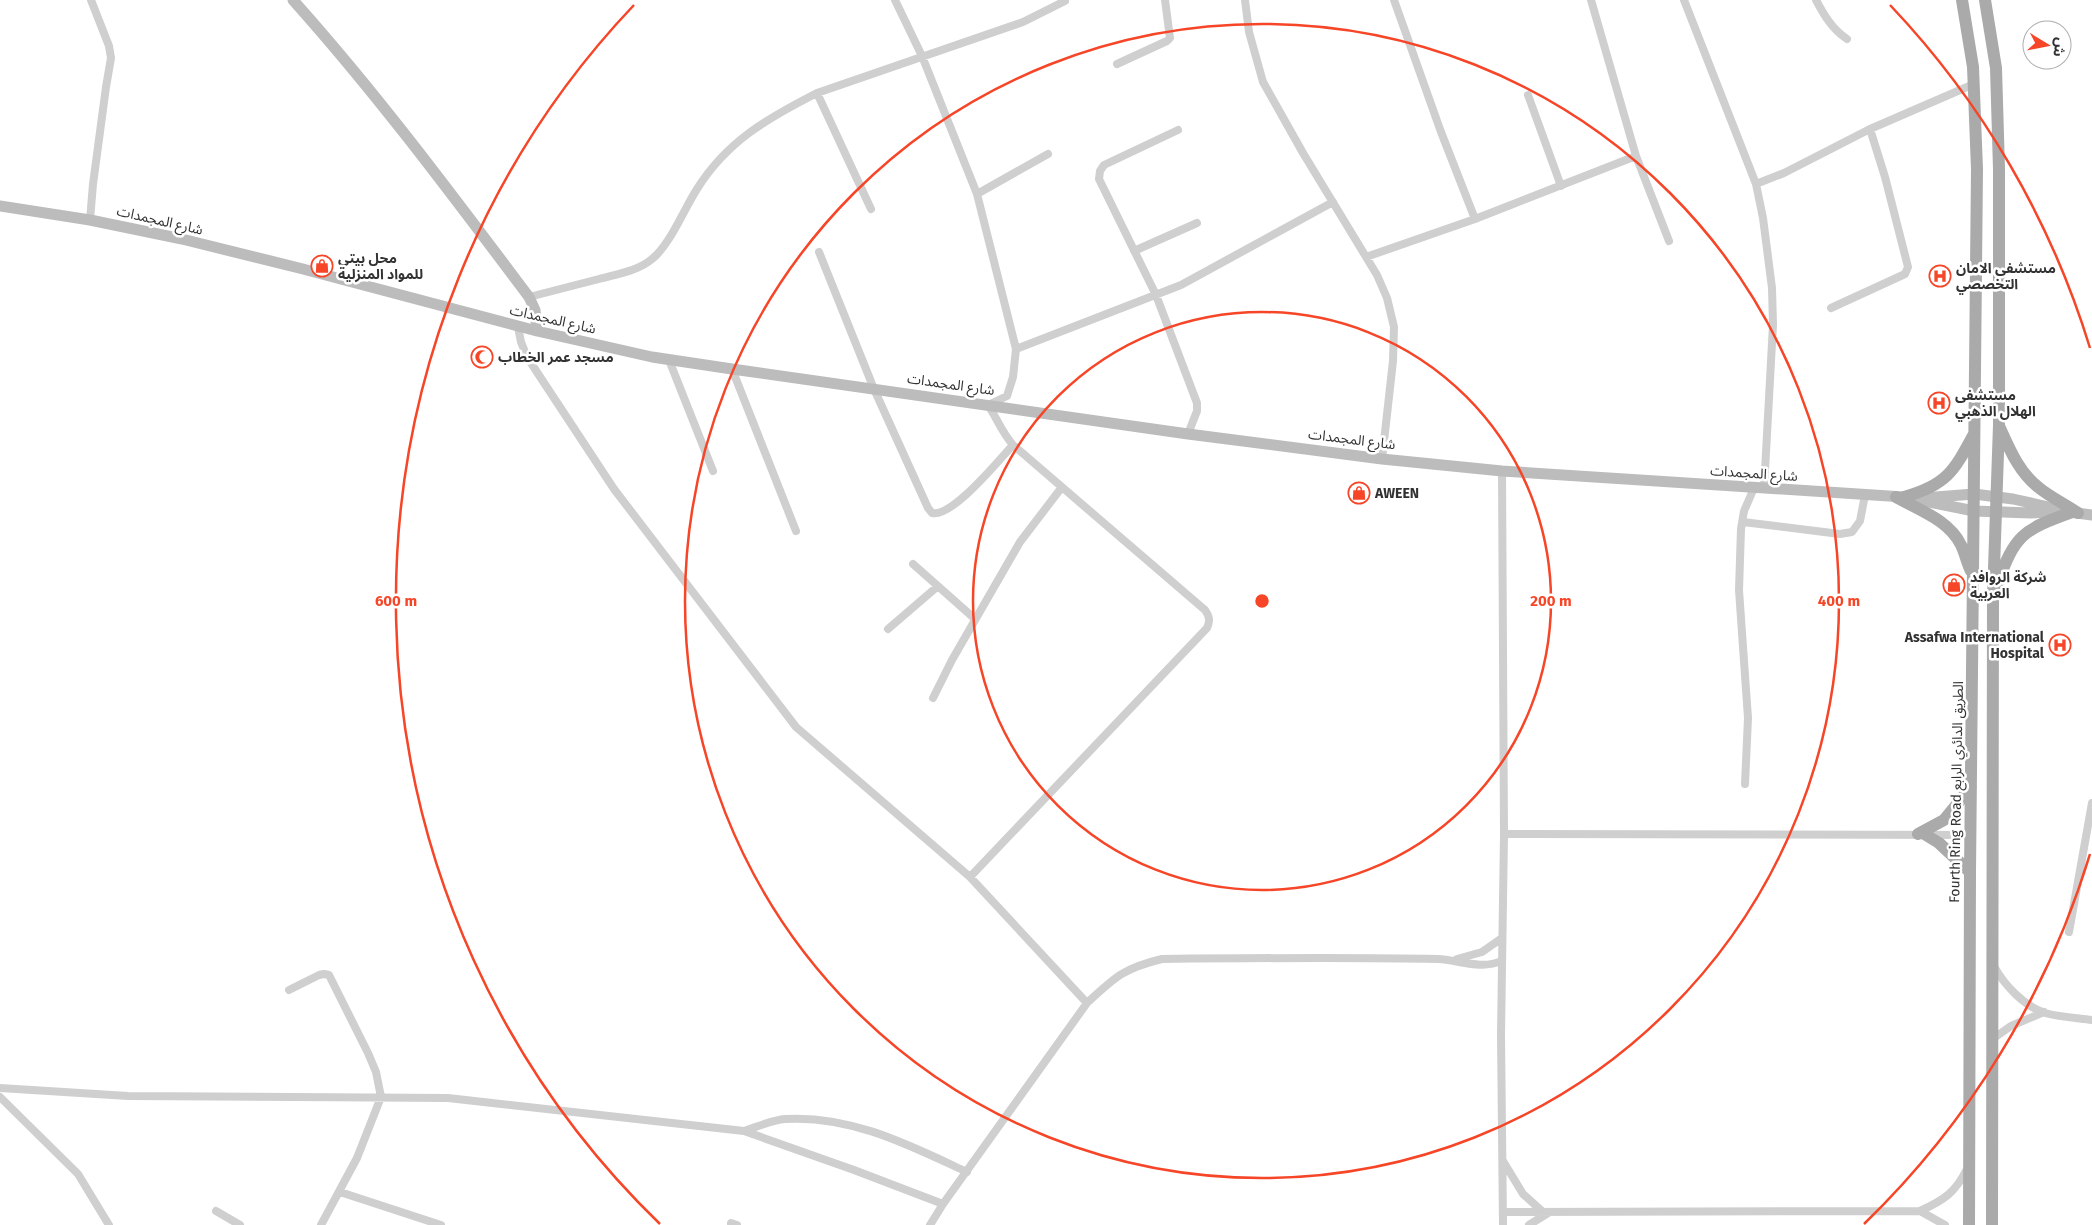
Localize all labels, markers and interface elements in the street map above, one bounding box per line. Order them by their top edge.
north arrow [2022,20,2072,70]
text: ش [2049,36,2069,58]
street label: شارع المجمدات [115,202,205,241]
place label: محل بيتي للمواد المنزلية [338,250,423,283]
shop icon: محل بيتي للمواد المنزلية [310,254,334,278]
place label: مستشفى الامان التخصصي [1956,260,2056,295]
hospital icon: مستشفى الامان التخصصي [1928,264,1952,288]
street label: شارع المجمدات [508,301,598,340]
mosque icon: مسجد عمر الخطاب [470,345,494,369]
place label: مسجد عمر الخطاب [498,349,614,366]
street label: شارع المجمدات [906,370,996,401]
place label: مستشفى الهلال الذهبي [1955,387,2036,422]
hospital icon: مستشفى الهلال الذهبي [1927,391,1951,415]
street label: شارع المجمدات [1307,426,1397,455]
street label: شارع المجمدات [1709,462,1798,487]
shop icon: AWEEN [1347,481,1371,505]
place label: AWEEN [1374,485,1419,502]
place label: شركة الروافد العربية [1970,569,2047,602]
shop icon: شركة الروافد العربية [1942,573,1966,597]
text: 600 m [375,592,417,610]
centre of rings [1253,592,1271,610]
text: 200 m [1530,592,1572,610]
text: 400 m [1818,592,1860,610]
place label: Assafwa International Hospital [1904,629,2045,662]
hospital icon: Assafwa International Hospital [2048,633,2072,657]
street label: Fourth Ring Road الطريق الدائري الرابع [1946,681,1969,903]

